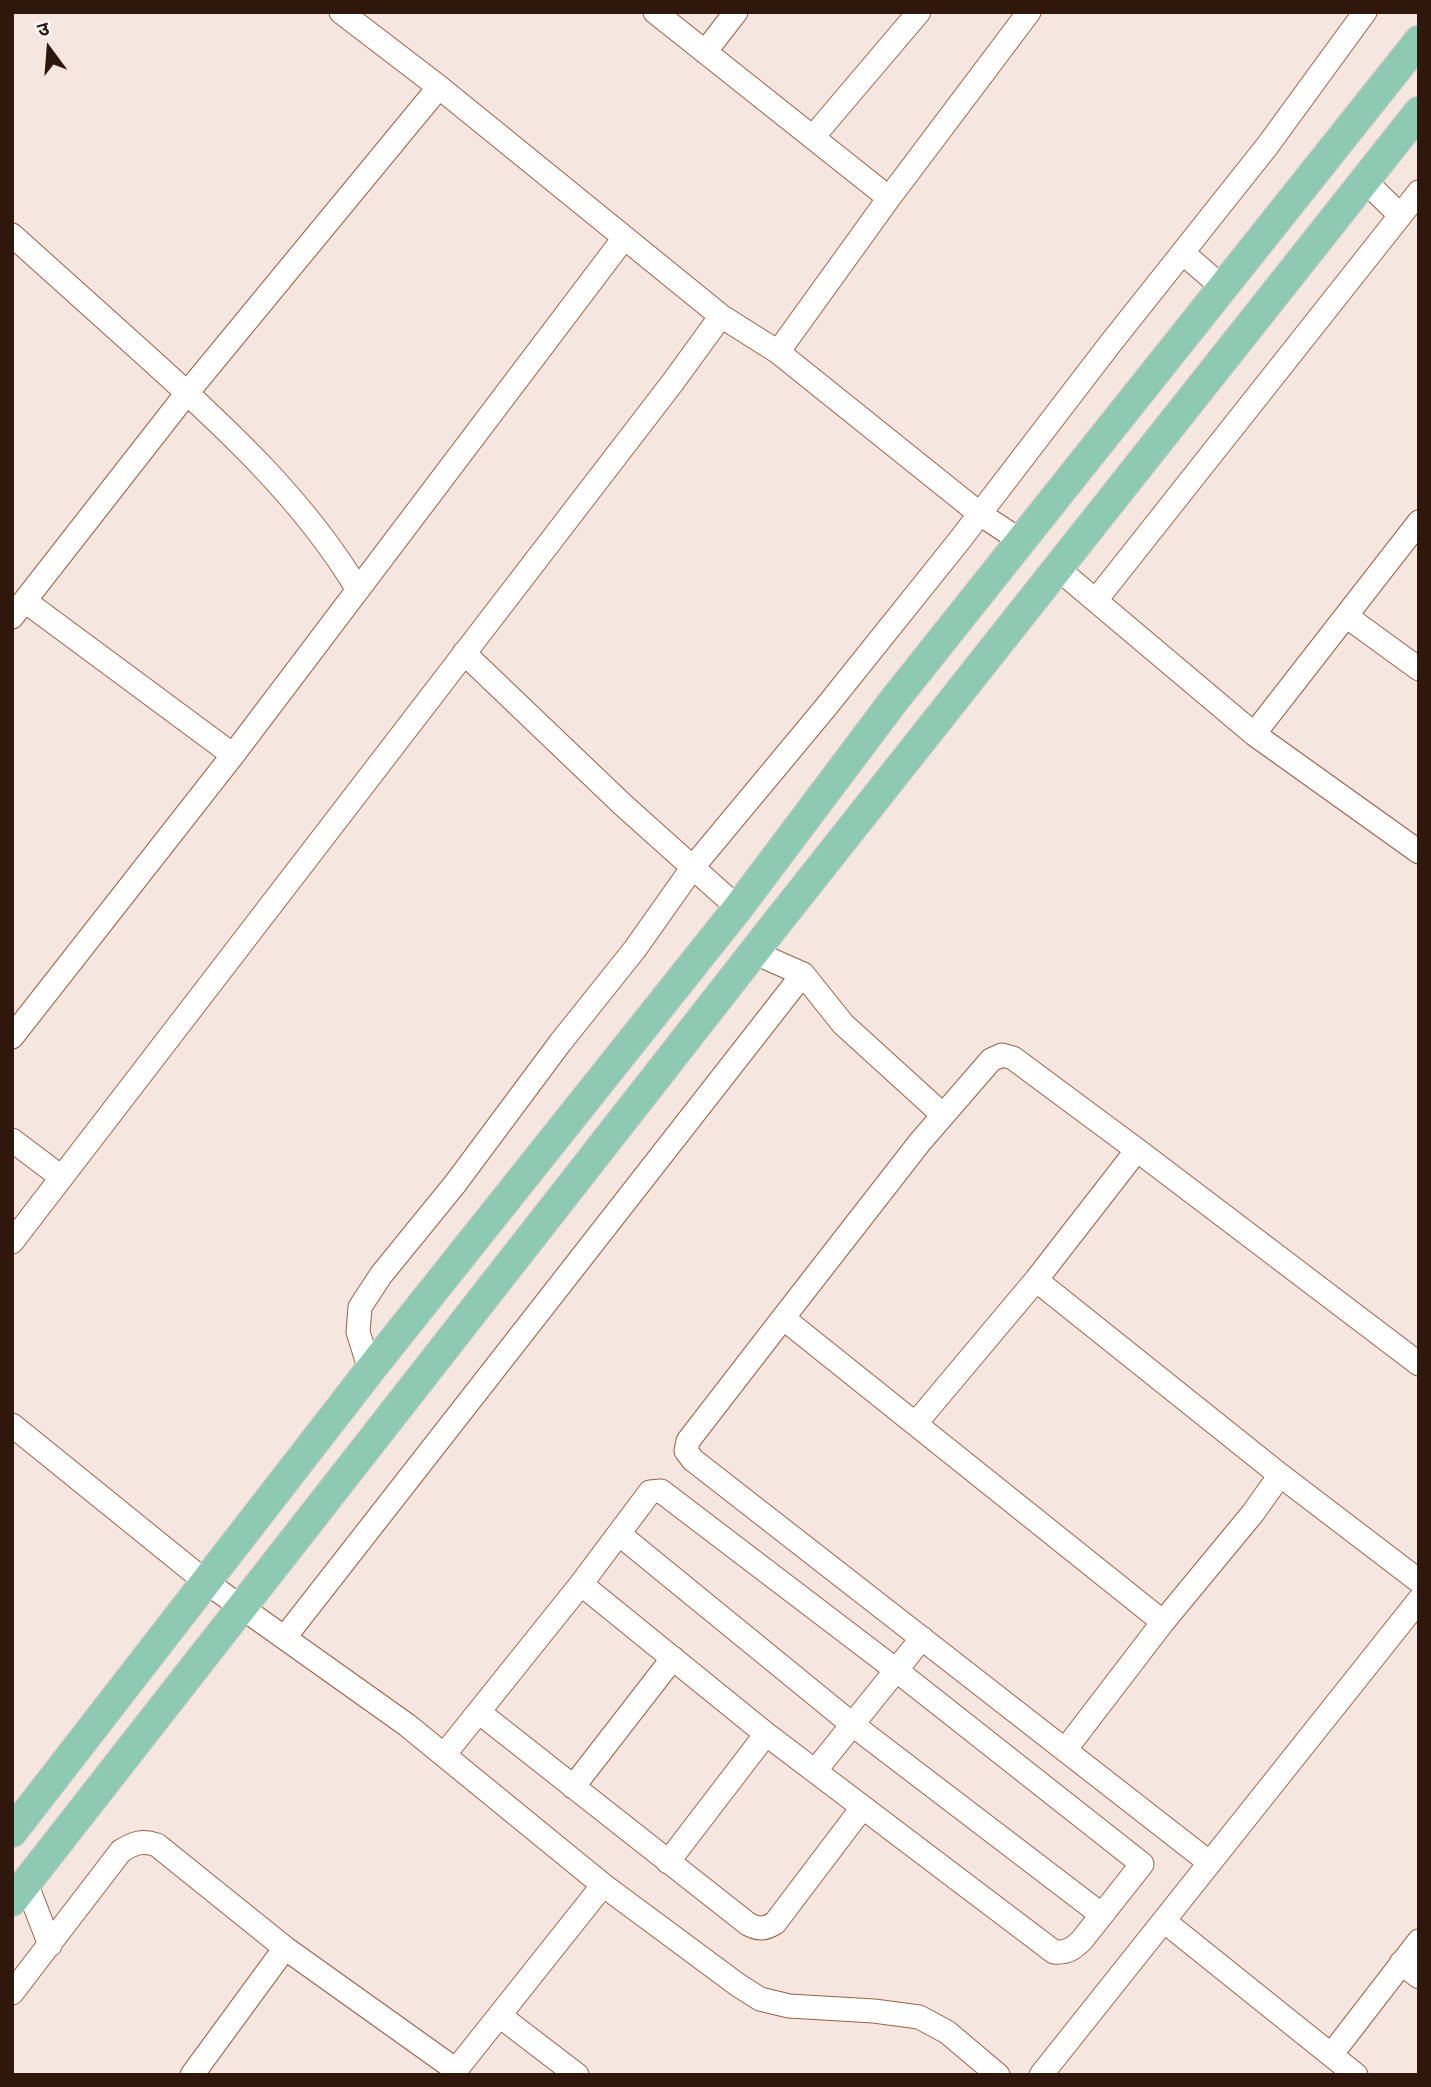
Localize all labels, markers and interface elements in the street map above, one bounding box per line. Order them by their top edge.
north arrow [14,14,84,84]
text: उ [35,16,52,42]

